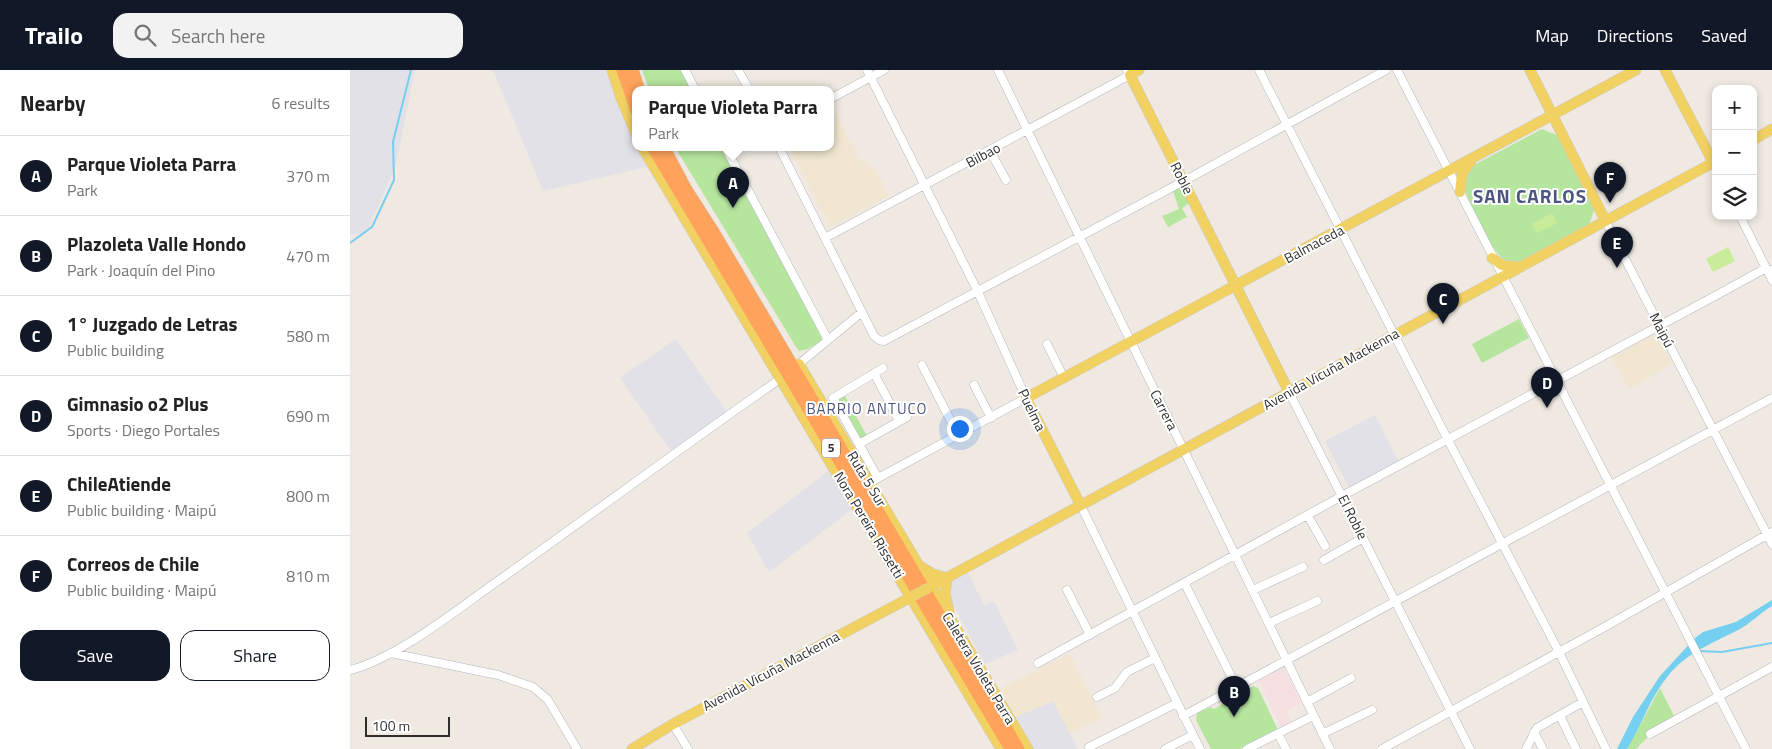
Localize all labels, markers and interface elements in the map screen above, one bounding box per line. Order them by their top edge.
search box [113,13,463,58]
text: Trailo [25,17,83,53]
icon: search [131,21,159,49]
text: Search here [171,21,265,50]
text: Map [1535,22,1569,49]
text: Directions [1597,22,1673,49]
text: Saved [1701,22,1747,49]
map controls [1712,85,1757,220]
button: + [1712,85,1757,130]
popup [632,86,834,151]
text: Nearby [20,87,85,119]
text: 6 results [271,91,330,115]
text: Parque Violeta Parra [648,92,818,121]
text: Park [648,121,679,145]
button: − [1712,130,1757,175]
street label: Bilbao [962,137,1004,172]
text: Parque Violeta Parra [67,149,236,178]
street label: Roble [1165,158,1199,197]
pin: F [1594,162,1626,203]
text: A [31,164,41,188]
text: 370 m [286,164,330,188]
pin: A [717,167,749,208]
button: layers [1712,175,1757,220]
text: Park [67,178,98,202]
district label: SAN CARLOS [1473,181,1587,210]
street label: Balmaceda [1280,219,1347,268]
pin: E [1601,227,1633,268]
text: Plazoleta Valle Hondo [67,229,246,258]
text: B [31,244,41,268]
text: 470 m [286,244,330,268]
text: Park · Joaquín del Pino [67,258,215,282]
pin: C [1427,283,1459,324]
text: 1° Juzgado de Letras [67,309,238,338]
street label: Maipú [1645,309,1680,351]
street label: Avenida Vicuña Mackenna [1259,322,1403,415]
text: C [32,324,40,348]
text: 580 m [286,324,330,348]
text: Public building [67,338,164,362]
pin: D [1531,367,1563,408]
street label: Puelma [1013,385,1052,435]
street label: Carrera [1145,386,1184,434]
text: Gimnasio o2 Plus [67,389,209,418]
district label: BARRIO ANTUCO [807,397,927,420]
text: D [31,404,41,428]
text: 690 m [286,404,330,428]
your location [947,416,973,442]
text: Sports · Diego Portales [67,418,220,442]
road number: 5 [822,438,840,458]
street label: Ruta 5 Sur [843,447,892,511]
street label: Nora Pereira Rissetti [829,467,910,582]
text: ChileAtiende [67,469,171,498]
text: E [32,484,40,508]
text: 800 m [286,484,330,508]
street label: El Roble [1333,491,1374,543]
text: Public building · Maipú [67,498,216,522]
text: Correos de Chile [67,549,199,578]
text: F [32,564,40,588]
text: 810 m [286,564,330,588]
text: Public building · Maipú [67,578,216,602]
street label: Caletera Violeta Parra [938,608,1021,728]
street label: Avenida Vicuña Mackenna [698,625,843,716]
button: Save [20,630,170,681]
button: Share [180,630,330,681]
pin: B [1218,676,1250,717]
scale bar [365,714,450,737]
text: 100 m [372,715,410,736]

